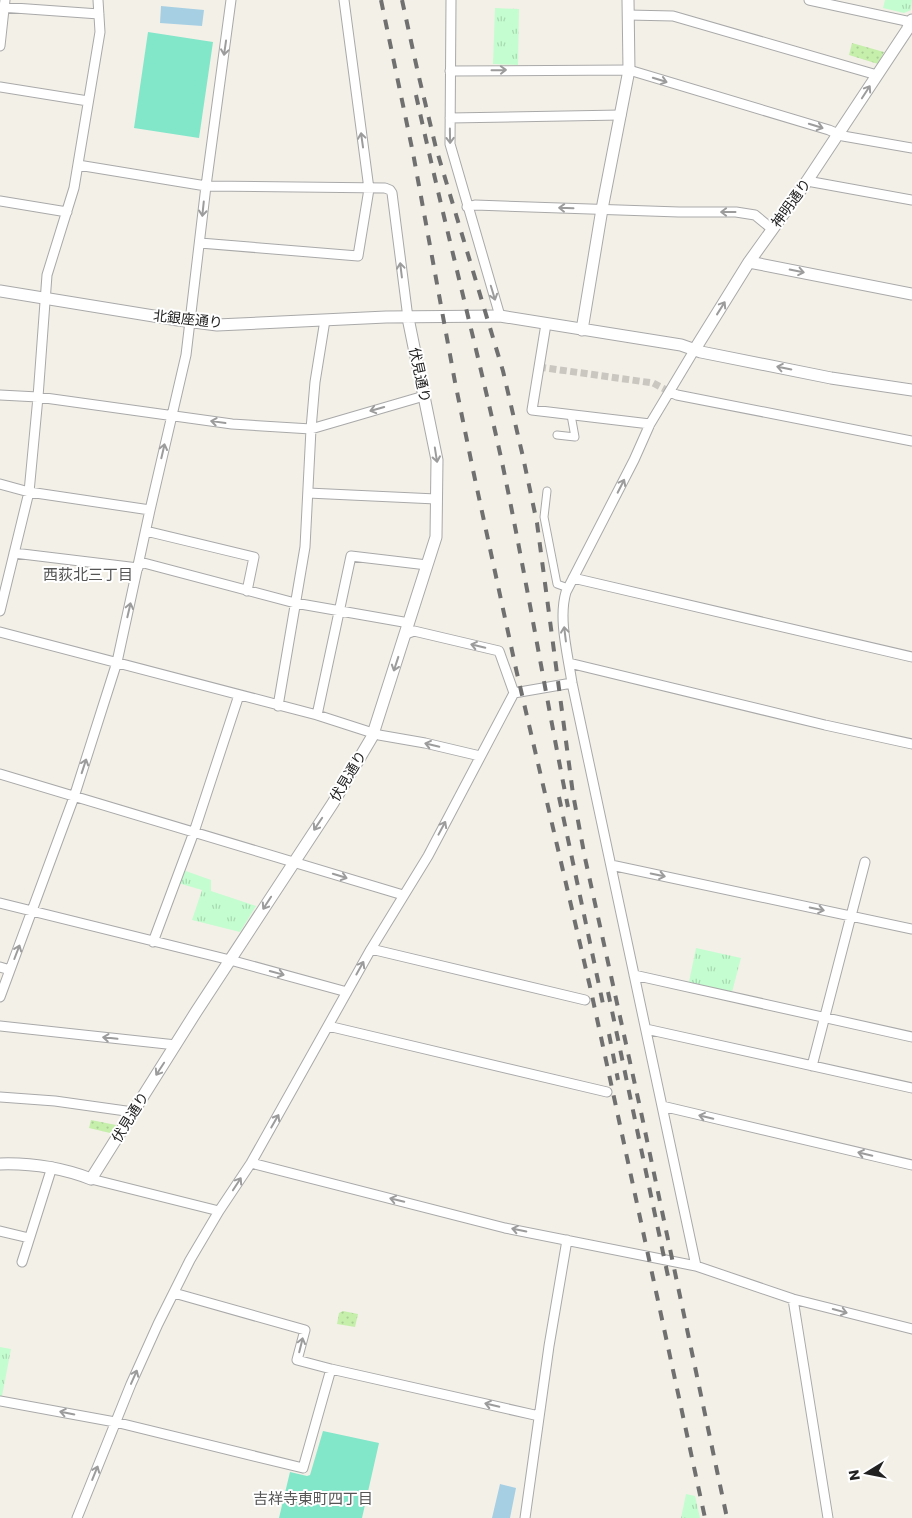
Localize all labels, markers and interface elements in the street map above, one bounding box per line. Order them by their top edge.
one-way arrow [220,40,230,56]
one-way arrow [490,65,507,75]
one-way arrow [652,75,668,85]
one-way arrow [861,85,871,99]
one-way arrow [808,121,824,131]
one-way arrow [445,128,455,144]
one-way arrow [357,133,367,149]
street label: 神明通り [766,174,816,232]
one-way arrow [198,201,208,217]
one-way arrow [558,203,574,213]
one-way arrow [721,207,737,217]
one-way arrow [396,262,406,278]
one-way arrow [789,267,805,277]
one-way arrow [488,284,498,300]
one-way arrow [715,301,726,315]
street label: 北銀座通り [152,305,224,333]
street label: 伏見通り [404,346,436,404]
one-way arrow [776,363,792,373]
one-way arrow [370,405,386,415]
one-way arrow [210,417,226,427]
one-way arrow [159,443,168,459]
one-way arrow [431,446,441,462]
one-way arrow [616,478,626,493]
district label: 西荻北三丁目 [43,564,133,585]
one-way arrow [125,602,134,618]
one-way arrow [560,627,570,643]
one-way arrow [471,641,487,650]
one-way arrow [391,655,401,671]
one-way arrow [425,740,441,749]
street label: 伏見通り [325,747,371,805]
one-way arrow [79,758,89,774]
one-way arrow [313,817,323,831]
one-way arrow [438,821,447,836]
one-way arrow [332,871,348,881]
one-way arrow [650,871,666,880]
one-way arrow [262,895,272,909]
one-way arrow [809,905,825,914]
one-way arrow [13,944,22,960]
one-way arrow [356,961,365,976]
one-way arrow [269,968,285,978]
one-way arrow [102,1033,118,1043]
one-way arrow [155,1062,165,1076]
street label: 伏見通り [107,1088,153,1146]
one-way arrow [699,1112,715,1121]
one-way arrow [271,1114,281,1129]
one-way arrow [857,1149,873,1158]
one-way arrow [232,1177,242,1191]
one-way arrow [389,1195,405,1204]
one-way arrow [511,1225,527,1235]
one-way arrow [832,1307,848,1316]
one-way arrow [297,1338,306,1354]
one-way arrow [130,1370,140,1385]
one-way arrow [484,1400,500,1410]
one-way arrow [60,1408,76,1417]
north arrow [842,1448,892,1498]
one-way arrow [91,1465,100,1480]
text: N [843,1468,865,1482]
district label: 吉祥寺東町四丁目 [253,1488,373,1509]

